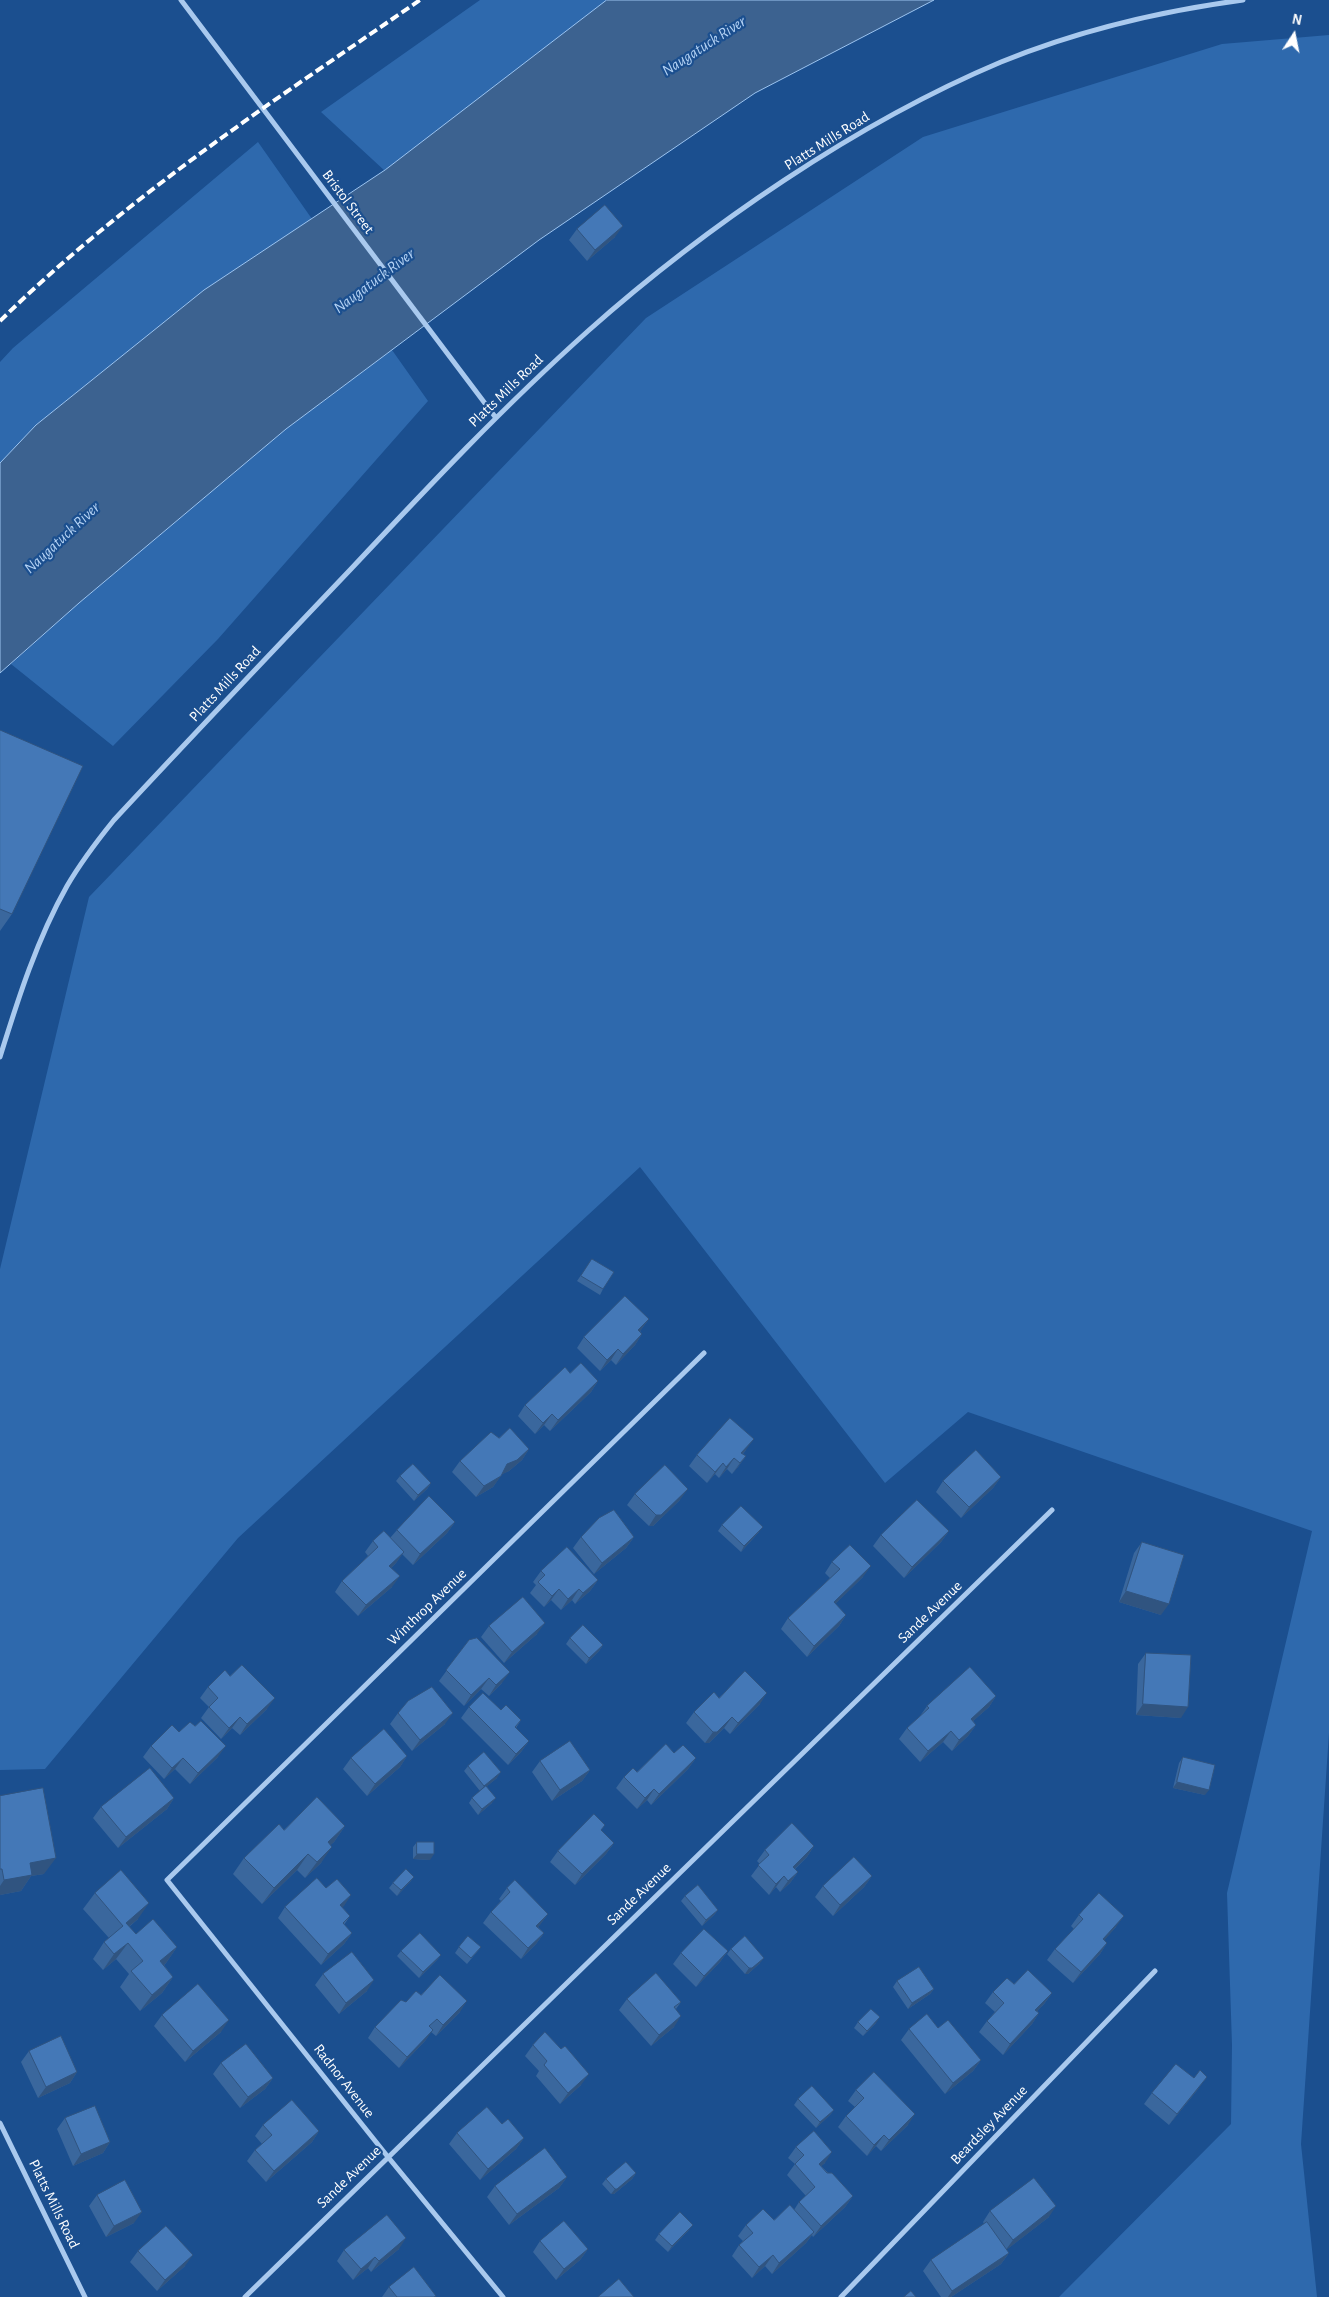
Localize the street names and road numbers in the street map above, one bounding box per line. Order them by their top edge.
street label: Platts Mills Road [781,108,873,174]
street label: Bristol Street [318,166,378,238]
street label: Platts Mills Road [465,351,547,431]
street label: Platts Mills Road [185,642,265,726]
street label: Winthrop Avenue [384,1565,470,1649]
street label: Sande Avenue [894,1577,966,1647]
street label: Sande Avenue [603,1859,675,1929]
street label: Radnor Avenue [310,2041,378,2121]
street label: Beardsley Avenue [947,2082,1031,2168]
street label: Sande Avenue [313,2142,385,2212]
street label: Platts Mills Road [25,2157,83,2251]

